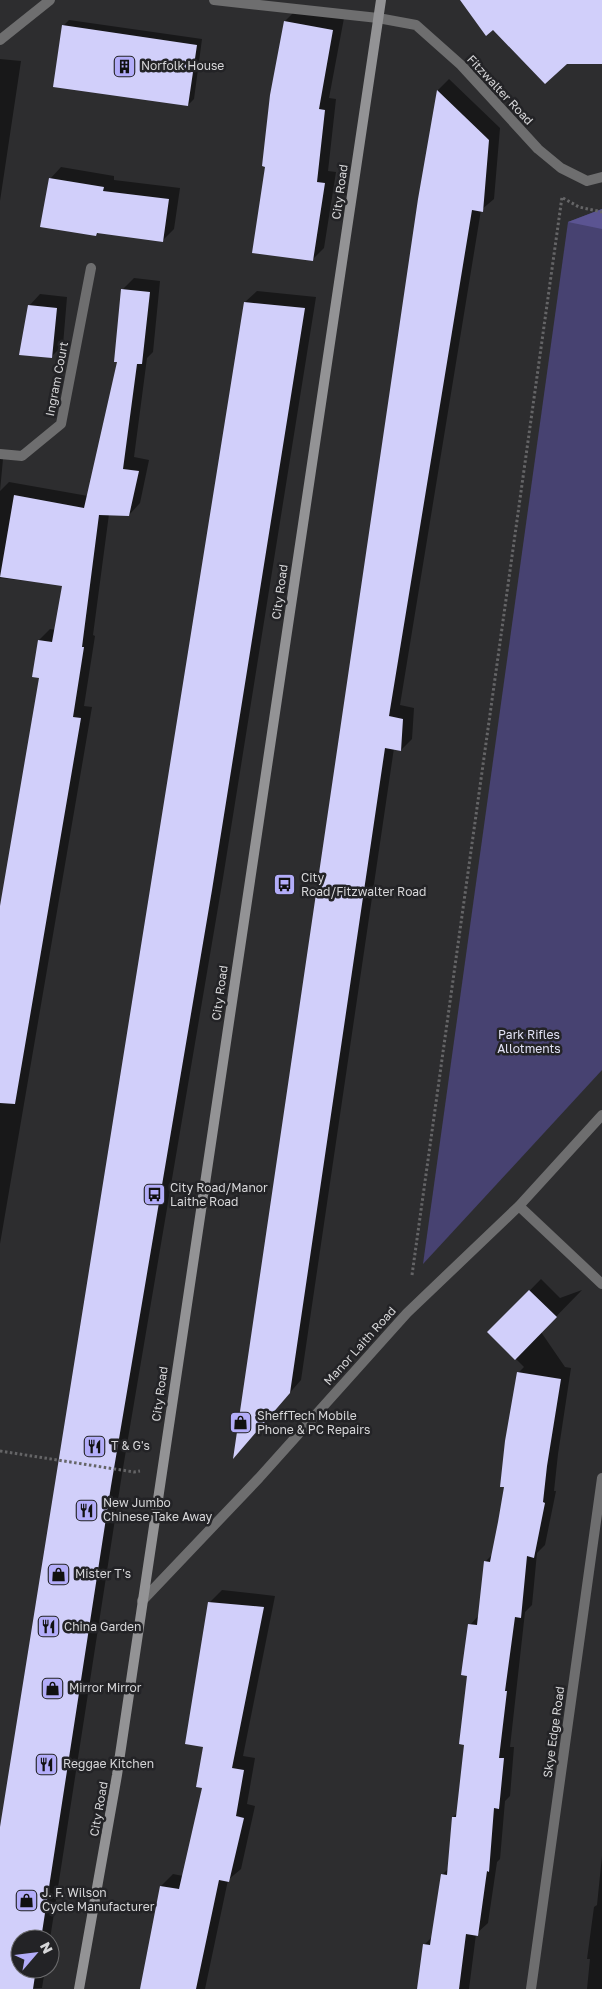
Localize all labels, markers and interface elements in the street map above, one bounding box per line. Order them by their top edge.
street label: Fitzwalter Road [464,52,537,128]
building icon: Norfolk House [113,54,137,78]
place label: Norfolk House [141,58,224,73]
street label: City Road [328,163,351,220]
street label: Ingram Court [42,340,71,418]
street label: City Road [268,563,291,620]
place label: City Road/Fitzwalter Road [301,870,427,899]
bus stop icon: City Road/Fitzwalter Road [273,873,297,897]
street label: City Road [208,964,231,1021]
park label: Park Rifles Allotments [497,1027,561,1056]
place label: City Road/Manor Laithe Road [170,1180,268,1209]
bus stop icon: City Road/Manor Laithe Road [142,1183,166,1207]
street label: Manor Laith Road [320,1303,399,1388]
street label: City Road [148,1365,171,1422]
place label: SheffTech Mobile Phone & PC Repairs [257,1408,370,1437]
shop icon: SheffTech Mobile Phone & PC Repairs [229,1411,253,1435]
restaurant icon: T & G's [83,1434,107,1458]
place label: T & G's [111,1438,150,1453]
place label: New Jumbo Chinese Take Away [103,1495,213,1524]
restaurant icon: New Jumbo Chinese Take Away [75,1498,99,1522]
shop icon: Mister T's [47,1562,71,1586]
place label: Mister T's [75,1566,131,1581]
restaurant icon: China Garden [36,1615,60,1639]
place label: China Garden [64,1619,141,1634]
shop icon: Mirror Mirror [41,1676,65,1700]
place label: Mirror Mirror [69,1680,142,1695]
street label: Skye Edge Road [540,1685,567,1779]
restaurant icon: Reggae Kitchen [35,1752,59,1776]
place label: Reggae Kitchen [63,1756,154,1771]
street label: City Road [86,1780,111,1838]
place label: J. F. Wilson Cycle Manufacturer [42,1885,155,1914]
shop icon: J. F. Wilson Cycle Manufacturer [14,1888,38,1912]
north arrow [10,1929,60,1979]
text: N [37,1939,57,1956]

